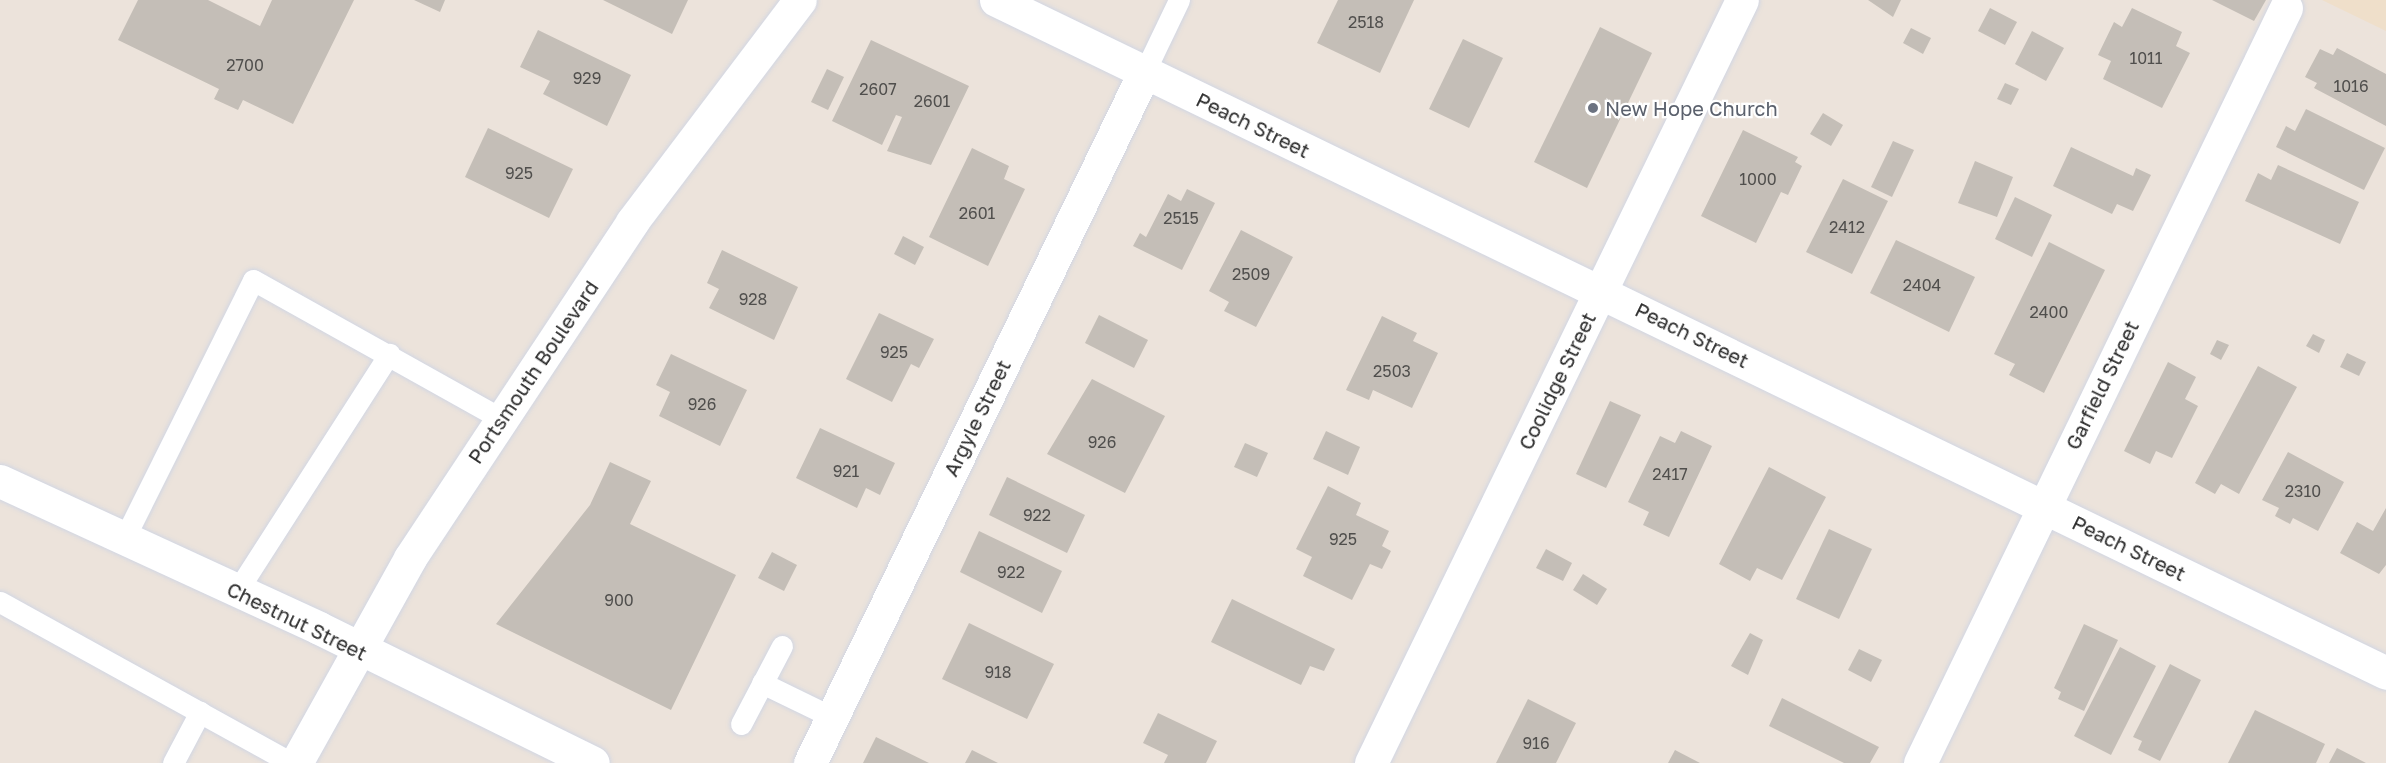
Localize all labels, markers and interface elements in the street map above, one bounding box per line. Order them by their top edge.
house number: 2518 [1348,12,1384,32]
house number: 1011 [2129,48,2163,68]
house number: 2700 [226,55,264,75]
house number: 929 [573,68,601,88]
house number: 1016 [2333,76,2369,96]
house number: 2607 [859,79,897,99]
street label: Peach Street [1192,87,1314,163]
house number: 2601 [914,91,950,111]
place label: New Hope Church [1605,96,1778,120]
marker: New Hope Church [1586,101,1600,115]
house number: 925 [505,163,533,183]
house number: 1000 [1739,169,1777,189]
house number: 2601 [959,203,995,223]
house number: 2515 [1163,208,1199,228]
house number: 2412 [1829,217,1865,237]
house number: 2509 [1232,264,1270,284]
house number: 2404 [1903,275,1941,295]
street label: Portsmouth Boulevard [463,276,603,468]
house number: 928 [739,289,767,309]
street label: Peach Street [1631,297,1753,373]
house number: 2400 [2030,302,2068,322]
street label: Coolidge Street [1513,308,1601,454]
street label: Garfield Street [2060,317,2144,453]
house number: 925 [880,342,908,362]
street label: Argyle Street [938,356,1016,480]
house number: 2503 [1373,361,1411,381]
house number: 926 [688,394,716,414]
house number: 926 [1088,432,1116,452]
house number: 921 [833,461,859,481]
house number: 2417 [1652,464,1688,484]
house number: 2310 [2285,481,2321,501]
house number: 922 [1023,505,1051,525]
street label: Peach Street [2068,510,2190,586]
house number: 925 [1329,529,1357,549]
house number: 922 [997,562,1025,582]
street label: Chestnut Street [223,577,371,665]
house number: 900 [604,590,634,610]
house number: 918 [984,662,1012,682]
house number: 916 [1522,733,1550,753]

